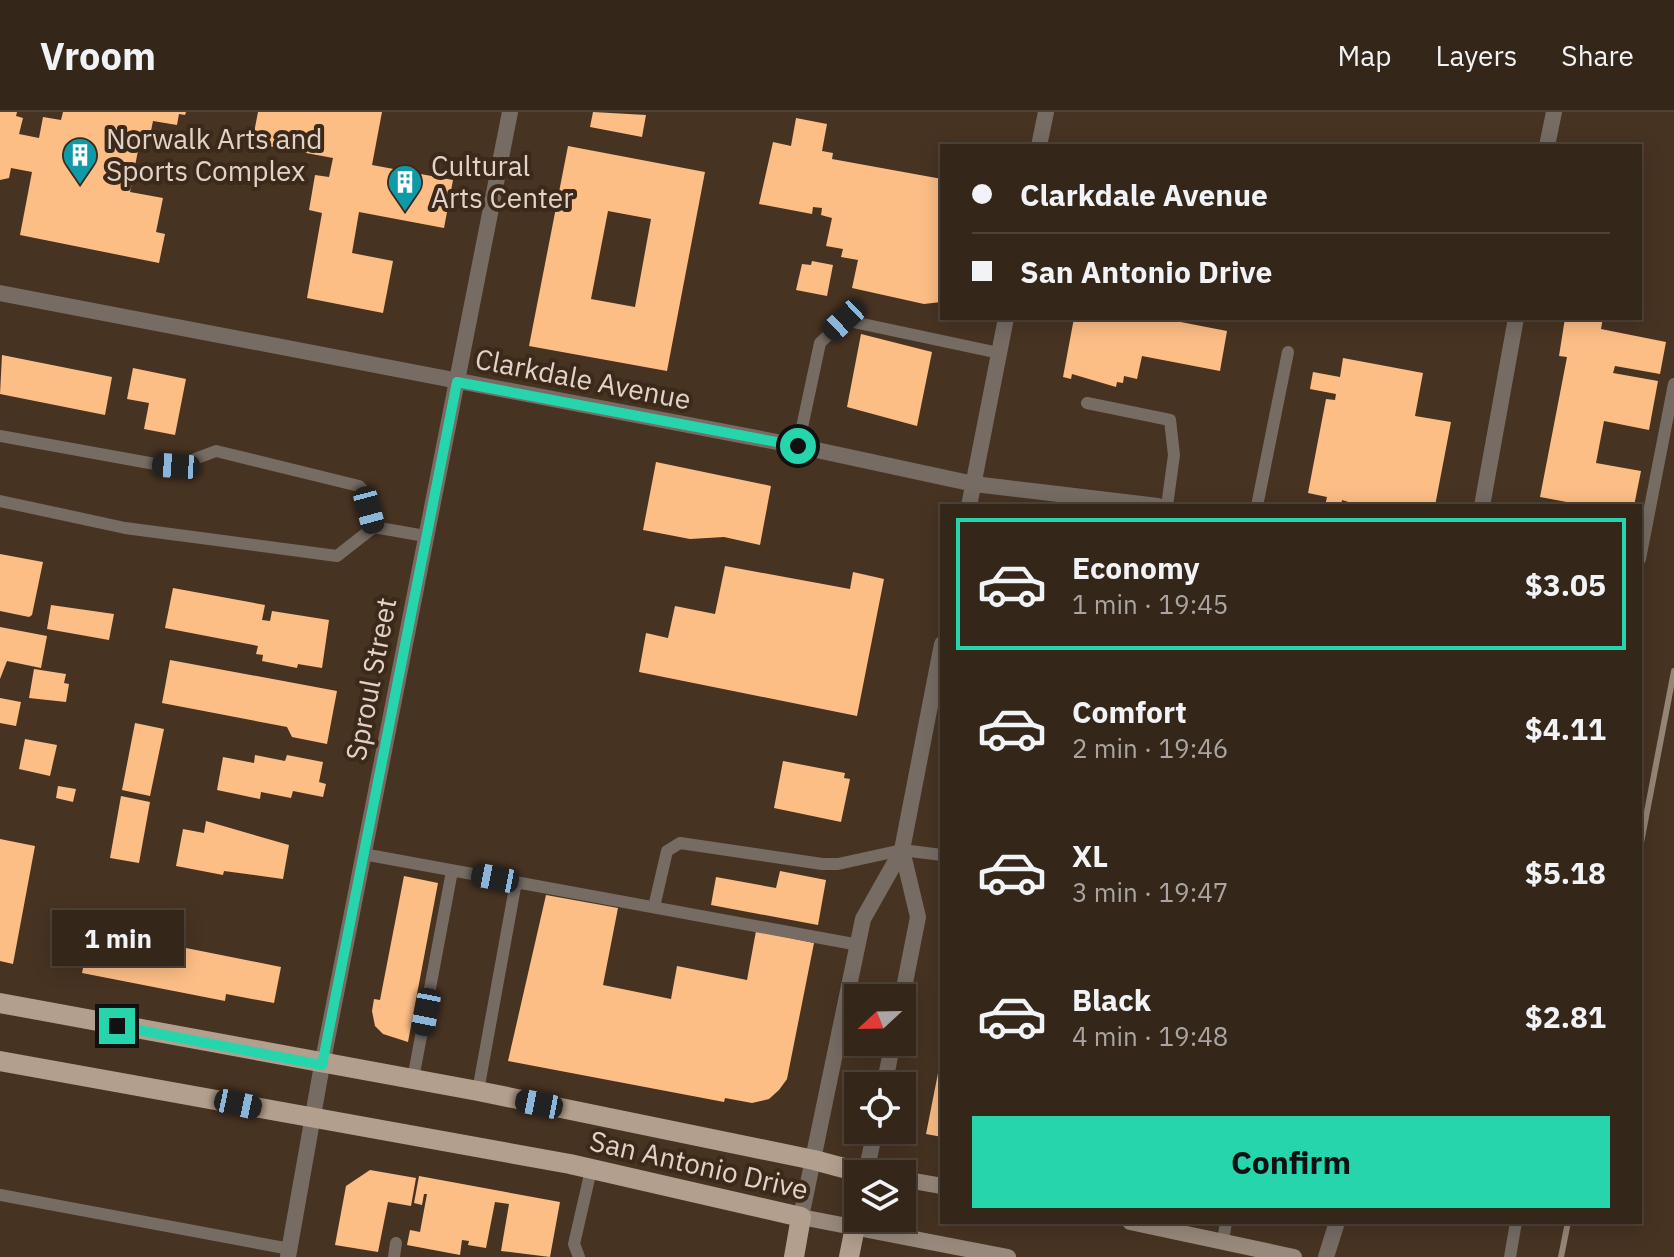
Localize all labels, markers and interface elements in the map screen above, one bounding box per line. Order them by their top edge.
text: Vroom [40,31,156,80]
text: Map [1337,37,1391,74]
text: Layers [1435,37,1517,74]
text: Share [1561,37,1634,74]
place label: Norwalk Arts and Sports Complex [106,120,323,189]
building icon: Norwalk Arts and Sports Complex [61,136,99,186]
place label: Cultural Arts Center [431,147,573,216]
building icon: Cultural Arts Center [386,163,424,213]
text: Clarkdale Avenue [1020,175,1268,214]
text: San Antonio Drive [1020,252,1272,291]
car [818,295,870,345]
street label: Clarkdale Avenue [472,339,694,418]
route start [780,428,816,464]
car [151,452,201,480]
car [351,484,387,536]
icon: car [976,548,1048,620]
text: Economy [1072,548,1200,587]
text: $3.05 [1525,565,1606,604]
text: 1 min · 19:45 [1072,587,1228,621]
street label: Sproul Street [337,594,404,764]
icon: car [976,692,1048,764]
text: Comfort [1072,692,1187,731]
text: $4.11 [1525,709,1606,748]
text: 2 min · 19:46 [1072,731,1228,765]
icon: car [976,836,1048,908]
text: XL [1072,836,1108,875]
text: $5.18 [1525,853,1606,892]
car [469,862,521,894]
text: 3 min · 19:47 [1072,875,1228,909]
callout: 1 min [51,910,183,966]
text: 1 min [84,921,152,955]
icon: car [976,980,1048,1052]
text: Black [1072,980,1151,1019]
north arrow [844,984,916,1056]
map controls [844,984,916,1232]
car [410,986,442,1038]
text: $2.81 [1525,997,1606,1036]
route end [99,1008,135,1044]
text: 4 min · 19:48 [1072,1019,1228,1053]
button: locate [844,1072,916,1144]
car [212,1087,264,1121]
car [513,1088,565,1120]
button: Confirm [972,1116,1610,1208]
street label: San Antonio Drive [586,1121,812,1208]
button: layers [844,1160,916,1232]

